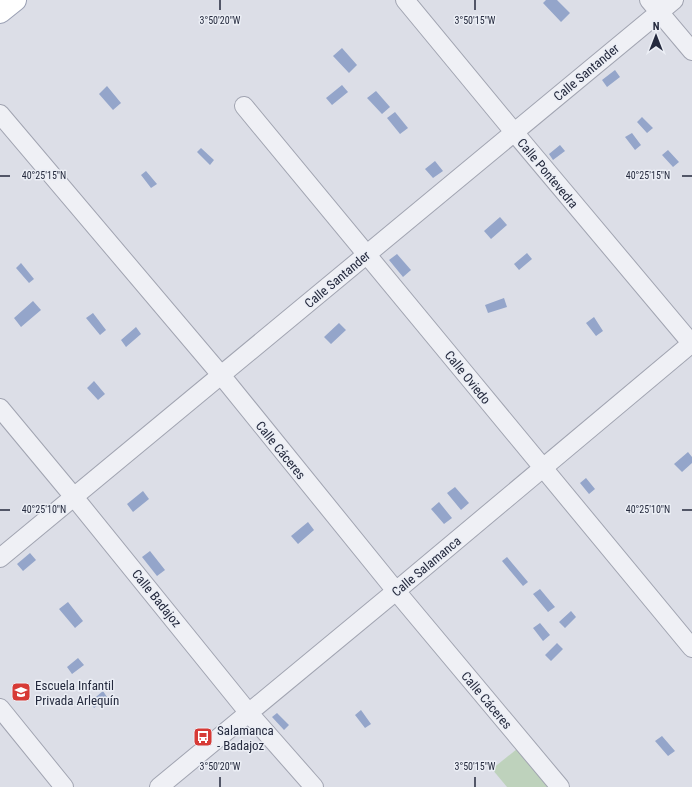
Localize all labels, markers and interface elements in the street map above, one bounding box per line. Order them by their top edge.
text: 3°50'20"W [200,15,241,26]
text: 3°50'15"W [455,15,496,26]
north arrow [636,16,676,56]
text: N [653,20,660,33]
street label: Calle Santander [551,41,622,104]
street label: Calle Pontevedra [514,135,581,211]
text: 40°25'15"N [22,170,66,181]
text: 40°25'15"N [626,170,670,181]
street label: Calle Santander [302,248,373,311]
street label: Calle Oviedo [442,348,494,407]
street label: Calle Cáceres [253,418,309,482]
text: 40°25'10"N [22,504,66,515]
text: 40°25'10"N [626,504,670,515]
street label: Calle Salamanca [389,533,464,600]
street label: Calle Badajoz [129,567,185,630]
street label: Calle Cáceres [458,669,515,732]
place label: Escuela Infantil Privada Arlequín [35,678,119,708]
school or university icon: Escuela Infantil Privada Arlequín [10,681,32,703]
place label: Salamanca - Badajoz [217,723,274,753]
bus stop icon: Salamanca - Badajoz [192,726,214,748]
text: 3°50'20"W [200,761,241,772]
text: 3°50'15"W [455,761,496,772]

